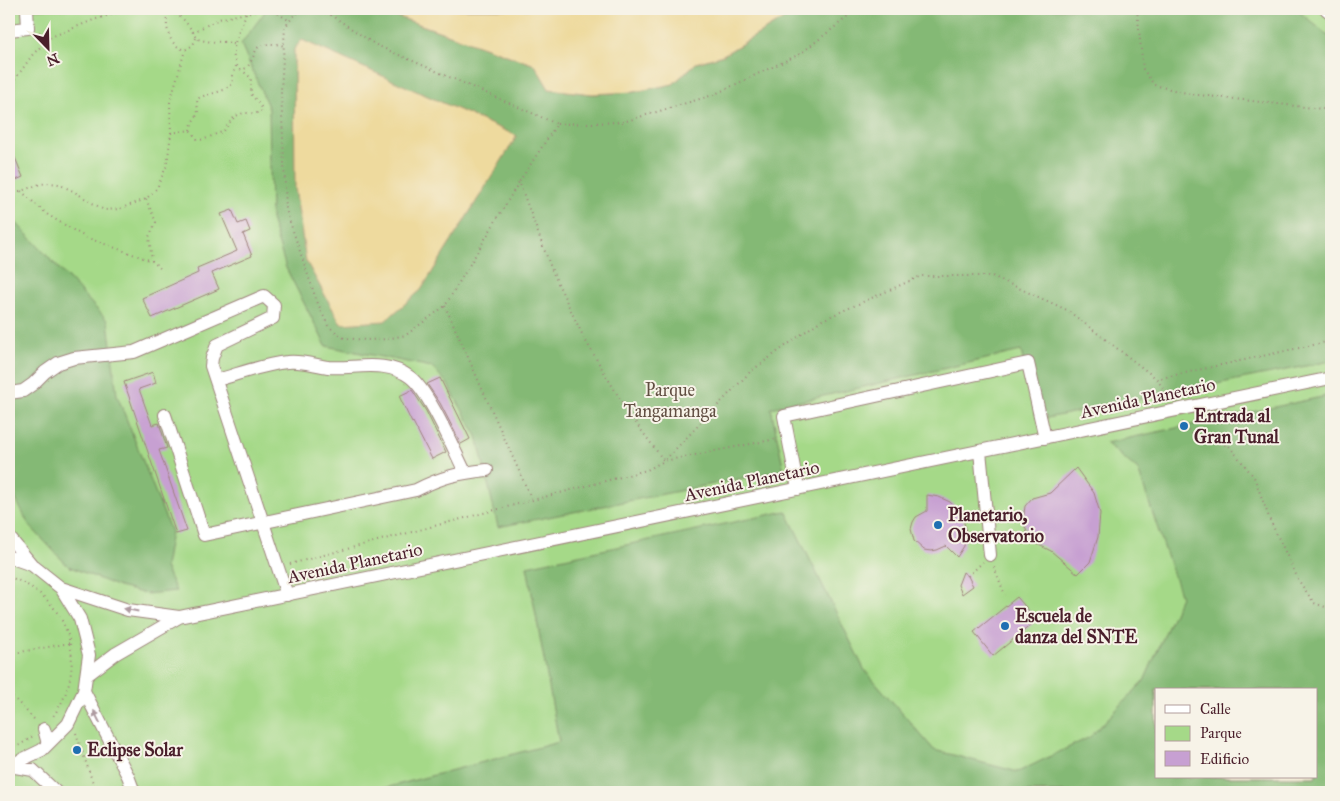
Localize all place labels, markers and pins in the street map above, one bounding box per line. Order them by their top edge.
place label: Entrada al Gran Tunal [1194,405,1280,448]
marker: Entrada al Gran Tunal [1178,420,1190,432]
place label: Planetario, Observatorio [948,504,1044,547]
marker: Planetario, Observatorio [932,519,944,531]
place label: Escuela de danza del SNTE [1015,605,1137,648]
marker: Escuela de danza del SNTE [999,620,1011,632]
place label: Eclipse Solar [87,739,184,762]
marker: Eclipse Solar [71,744,83,756]

